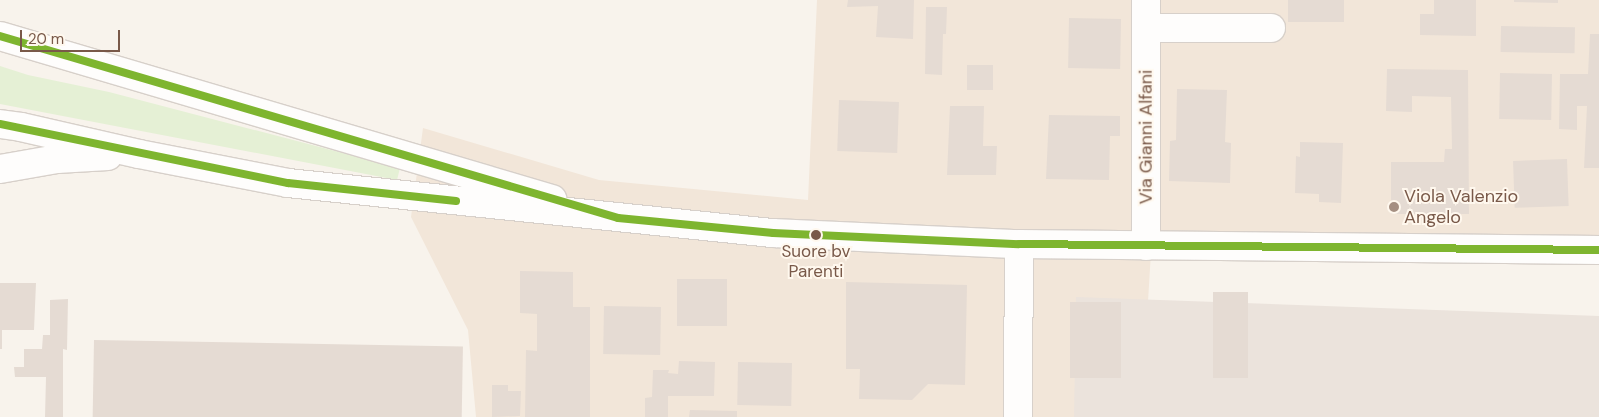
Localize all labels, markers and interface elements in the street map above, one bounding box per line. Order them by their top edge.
scale bar [22,20,122,52]
text: 20 m [28,29,64,49]
street label: Via Gianni Alfani [1135,70,1157,204]
place label: Viola Valenzio Angelo [1404,186,1518,228]
marker: Viola Valenzio Angelo [1388,201,1400,213]
marker: Suore bv Parenti [811,230,821,240]
place label: Suore bv Parenti [781,242,851,282]

